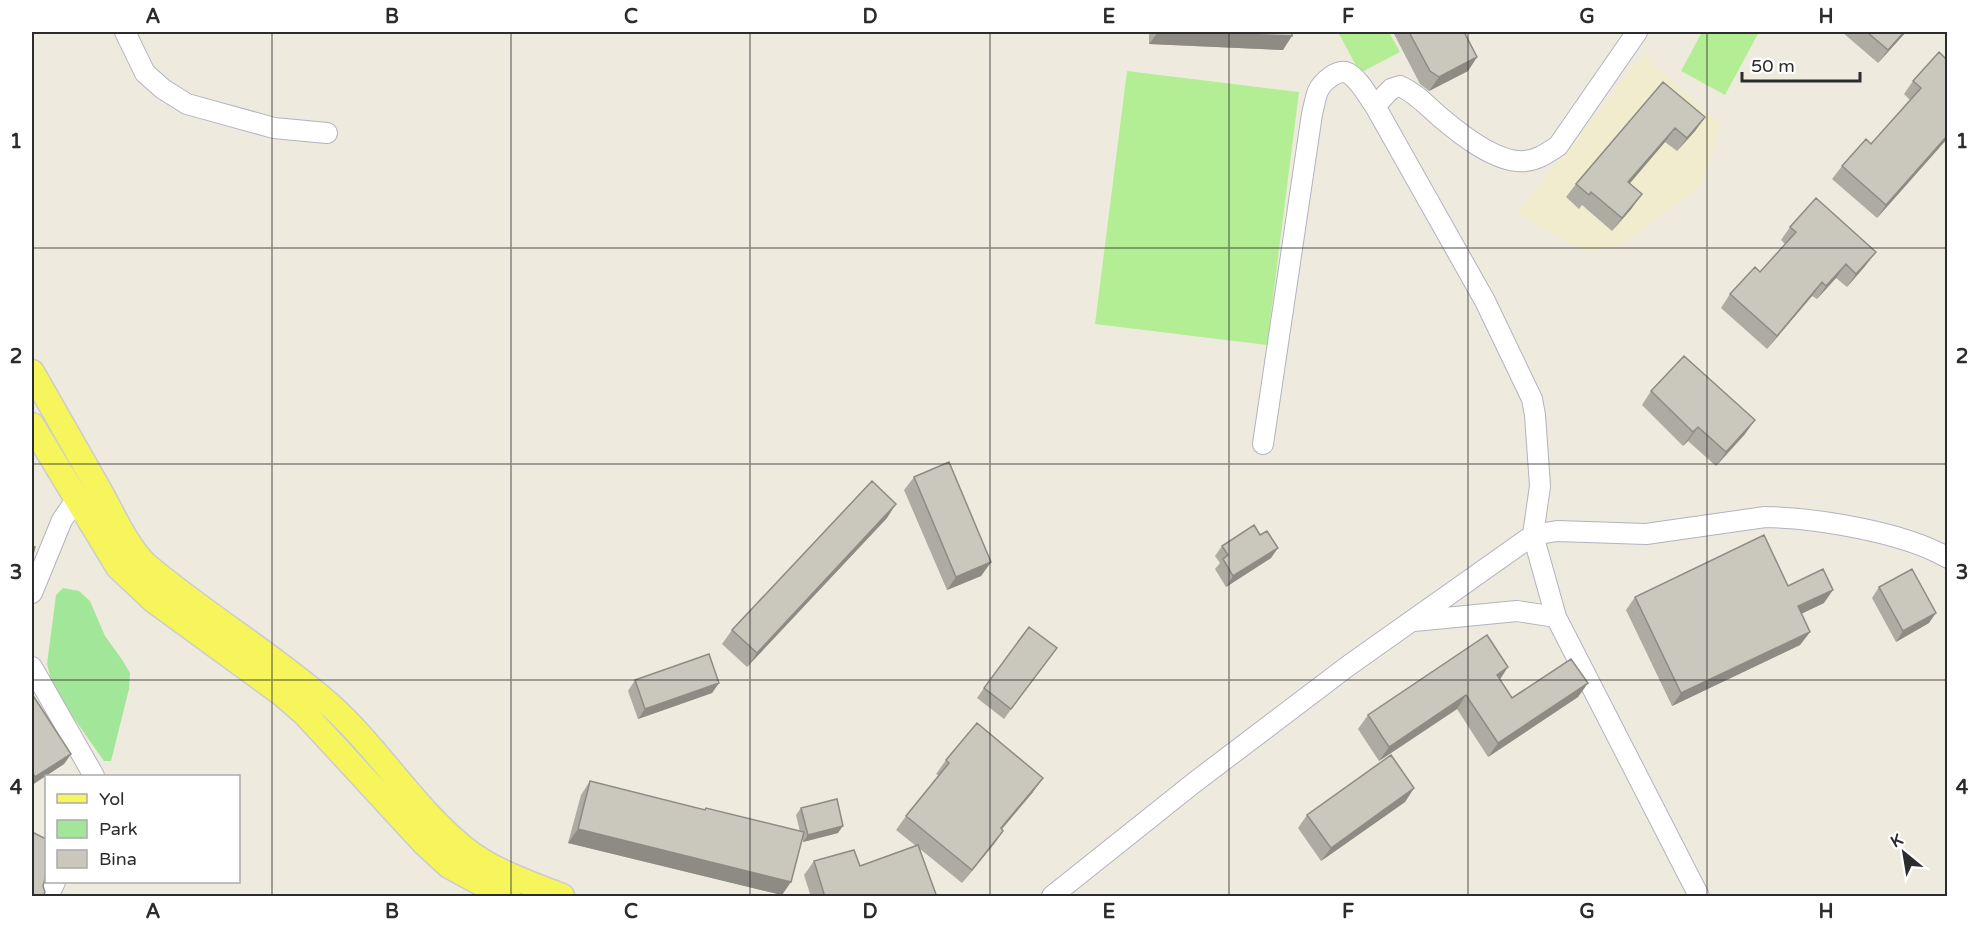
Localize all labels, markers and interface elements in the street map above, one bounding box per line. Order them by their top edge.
text: A [146,5,161,29]
text: B [385,5,399,29]
text: C [624,5,638,29]
text: D [862,5,878,29]
text: E [1103,5,1116,29]
text: F [1342,5,1354,29]
text: G [1579,5,1595,29]
text: H [1818,5,1834,29]
scale bar [1742,45,1860,83]
text: 50 m [1751,55,1795,77]
text: 1 [10,130,22,154]
text: 1 [1956,130,1968,154]
text: 2 [10,345,22,369]
text: 2 [1956,345,1968,369]
text: 3 [10,561,22,585]
text: 3 [1956,561,1968,585]
legend [45,775,240,883]
text: 4 [10,776,23,800]
text: 4 [1956,776,1969,800]
text: Yol [99,788,125,810]
text: Park [99,818,138,840]
north arrow [1874,823,1934,883]
text: K [1887,829,1907,852]
text: Bina [99,848,137,870]
text: A [146,900,161,924]
text: B [385,900,399,924]
text: C [624,900,638,924]
text: D [862,900,878,924]
text: E [1103,900,1116,924]
text: F [1342,900,1354,924]
text: G [1579,900,1595,924]
text: H [1818,900,1834,924]

